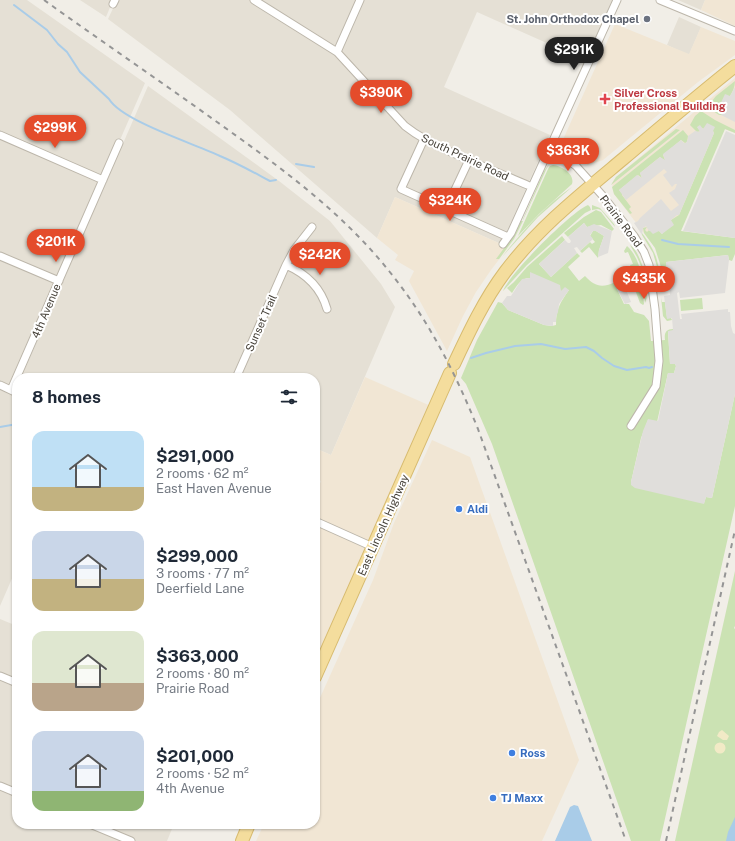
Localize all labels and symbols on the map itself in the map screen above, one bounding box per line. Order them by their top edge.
place label: St. John Orthodox Chapel [506,13,639,25]
marker: St. John Orthodox Chapel [642,14,652,24]
pin: $291K [546,37,602,71]
pin: $390K [353,80,409,114]
place label: Silver Cross Professional Building [614,87,726,112]
marker: Silver Cross Professional Building [599,93,611,105]
pin: $299K [27,115,83,149]
street label: South Prairie Road [419,131,511,183]
pin: $363K [540,138,596,172]
pin: $324K [422,188,478,222]
street label: Prairie Road [598,193,644,249]
pin: $201K [28,229,84,263]
pin: $242K [292,242,348,276]
pin: $435K [616,266,672,300]
street label: 4th Avenue [29,282,63,340]
street label: Sunset Trail [243,293,279,353]
street label: East Lincoln Highway [355,472,411,577]
place label: Aldi [467,503,488,515]
marker: Aldi [454,504,464,514]
place label: Ross [520,747,546,759]
marker: Ross [507,748,517,758]
place label: TJ Maxx [501,792,544,804]
marker: TJ Maxx [488,793,498,803]

